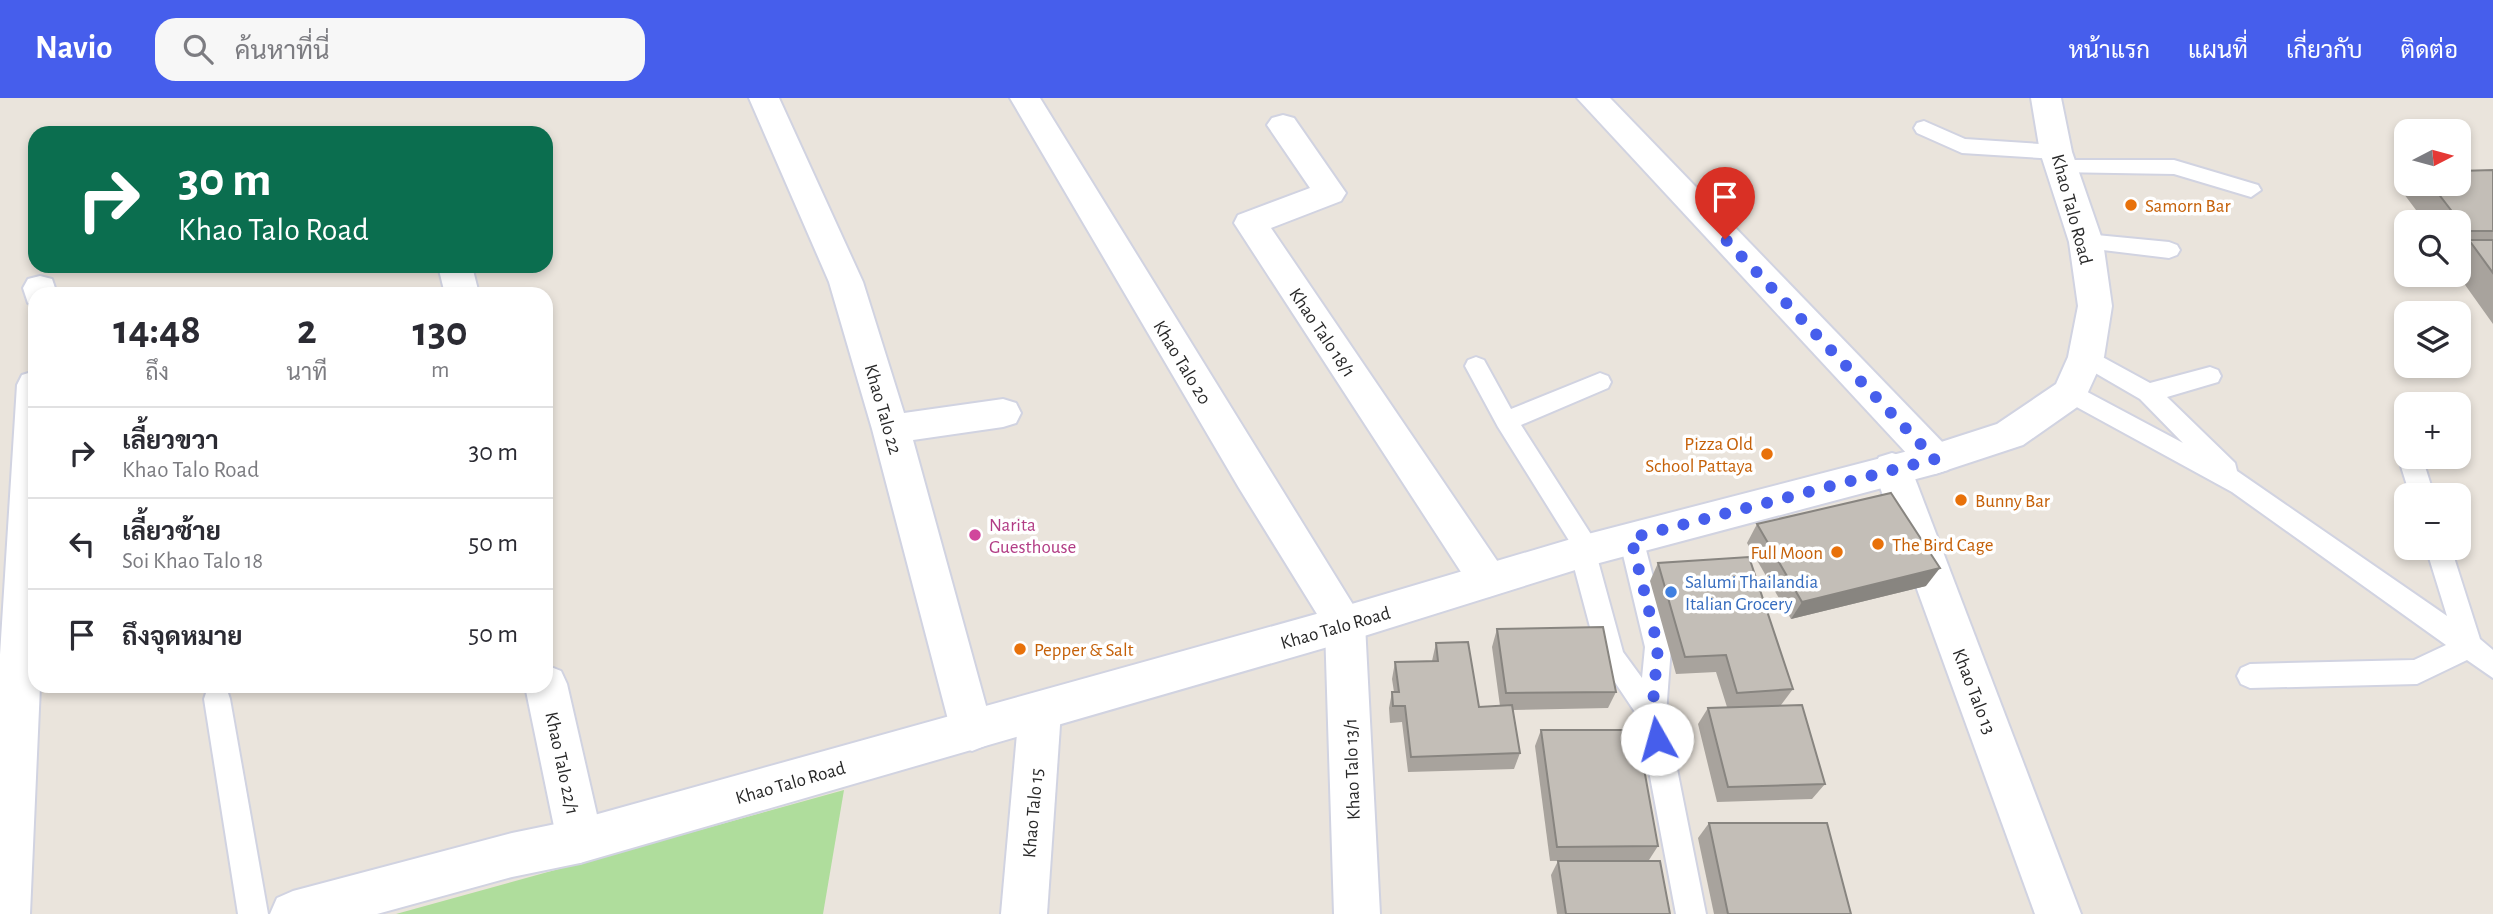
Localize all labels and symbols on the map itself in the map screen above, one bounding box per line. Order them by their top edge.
north arrow [2394,119,2471,196]
street label: Khao Talo Road [2048,152,2095,267]
pin [1695,167,1755,239]
marker: Samorn Bar [2123,197,2139,213]
place label: Samorn Bar [2145,197,2231,216]
street label: Khao Talo 18/1 [1285,285,1358,381]
street label: Khao Talo 20 [1149,318,1214,408]
street label: Khao Talo 22 [861,362,905,457]
place label: Pizza Old School Pattaya [1645,435,1753,476]
marker: Pizza Old School Pattaya [1759,446,1775,462]
marker: Bunny Bar [1953,492,1969,508]
place label: Bunny Bar [1975,492,2050,511]
place label: Narita Guesthouse [989,516,1076,557]
marker: Narita Guesthouse [967,527,983,543]
marker: The Bird Cage [1870,536,1886,552]
place label: The Bird Cage [1892,536,1993,555]
place label: Full Moon [1751,544,1823,563]
marker: Full Moon [1829,544,1845,560]
place label: Salumi Thailandia Italian Grocery [1685,573,1818,614]
marker: Salumi Thailandia Italian Grocery [1663,584,1679,600]
street label: Khao Talo Road [1278,604,1393,653]
marker: Pepper & Salt [1012,641,1028,657]
place label: Pepper & Salt [1034,641,1134,660]
street label: Khao Talo 13 [1949,646,1999,737]
position arrow [1620,702,1694,776]
street label: Khao Talo 22/1 [541,710,582,817]
street label: Khao Talo 13/1 [1341,718,1364,820]
street label: Khao Talo Road [733,759,848,808]
street label: Khao Talo 15 [1020,767,1047,859]

